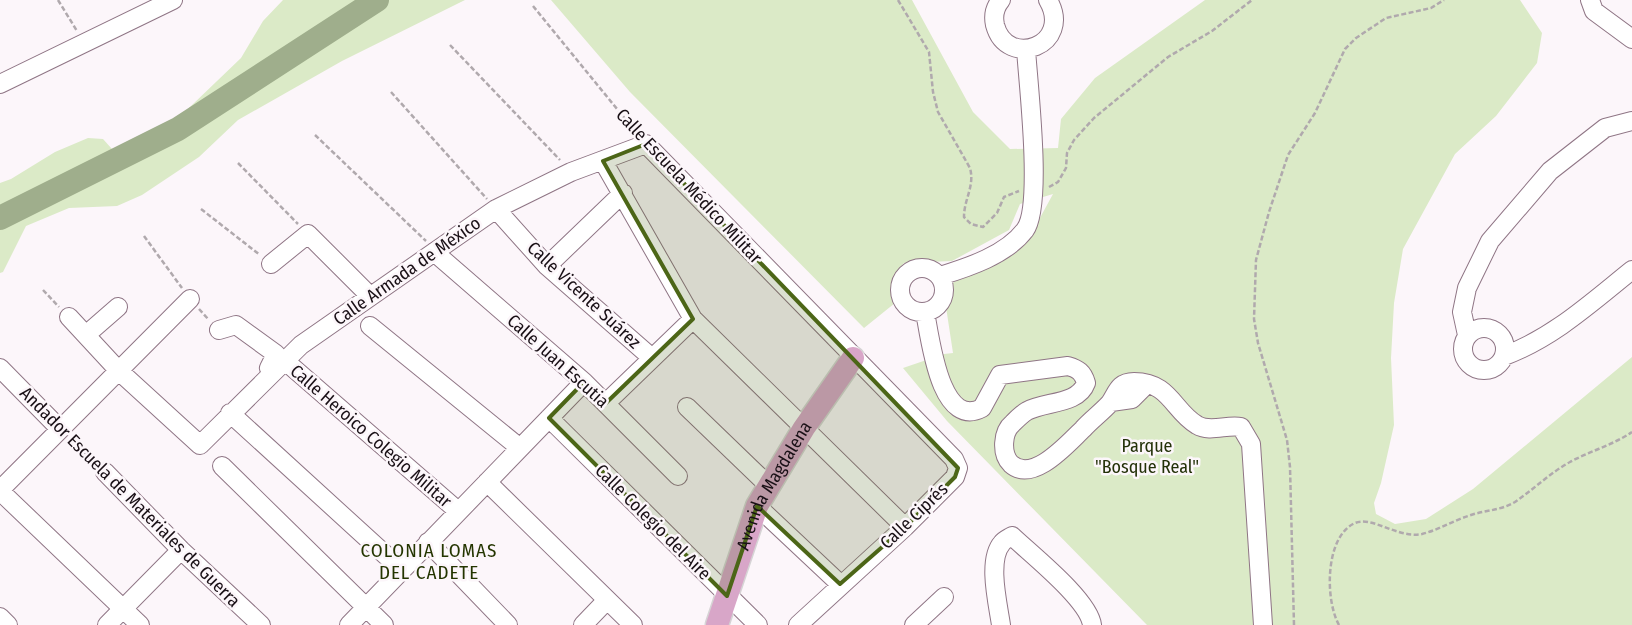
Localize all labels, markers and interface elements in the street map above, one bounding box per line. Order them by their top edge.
street label: Calle Escuela Médico Militar [611,104,767,269]
street label: Calle Armada de México [329,212,485,330]
street label: Calle Vicente Suárez [523,237,645,353]
street label: Calle Juan Escutia [503,310,614,413]
street label: Calle Heroico Colegio Militar [286,360,457,513]
street label: Andador Escuela de Materiales de Guerra [15,382,245,612]
street label: Avenida Magdalena [732,417,816,553]
park label: Parque "Bosque Real" [1095,435,1199,478]
street label: Calle Colegio del Aire [590,459,716,585]
street label: Calle Ciprés [876,478,953,554]
district label: COLONIA LOMAS DEL CADETE [361,539,497,584]

